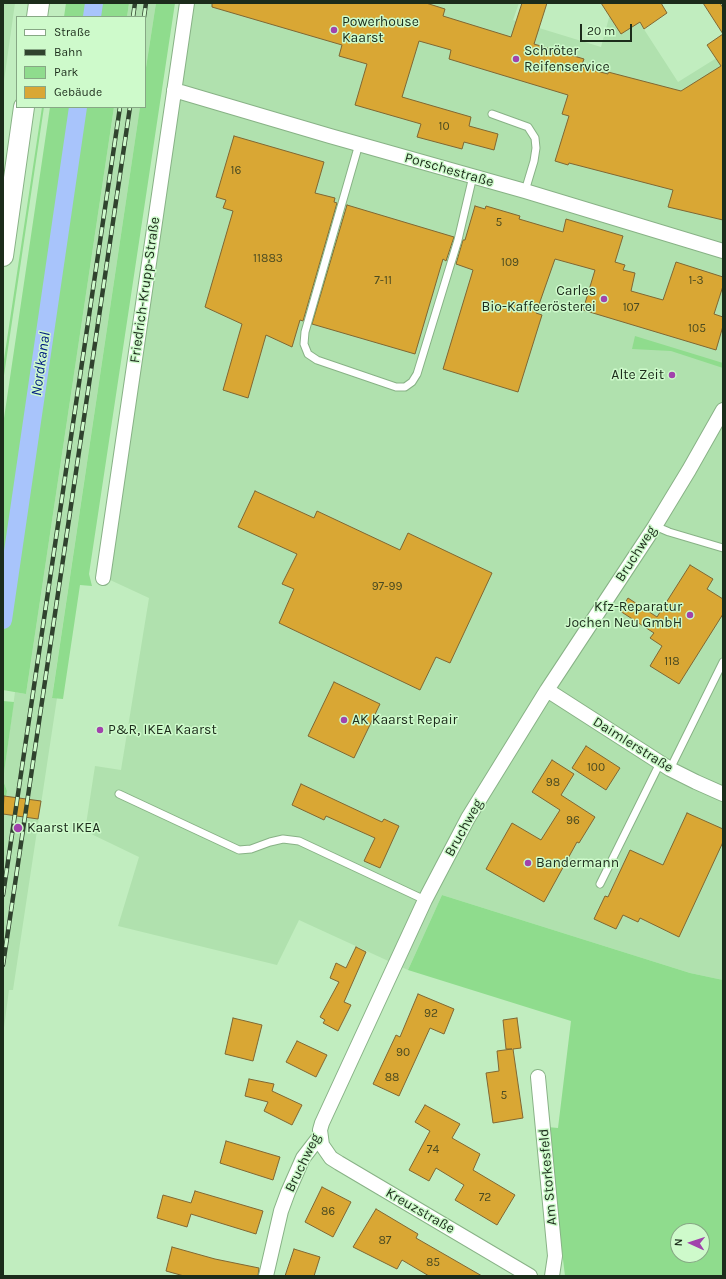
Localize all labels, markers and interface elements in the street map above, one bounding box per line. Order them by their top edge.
place label: Powerhouse Kaarst [342,14,419,46]
legend [16,16,146,108]
scale bar [582,16,634,42]
text: 20 m [587,24,615,38]
text: Straße [54,25,90,39]
marker: Powerhouse Kaarst [329,25,339,35]
place label: Schröter Reifenservice [524,43,610,76]
text: Bahn [54,45,83,59]
marker: Schröter Reifenservice [511,54,521,64]
text: Park [54,65,78,79]
text: Gebäude [54,85,102,99]
house number: 10 [438,120,450,134]
street label: Porschestraße [403,149,495,191]
house number: 16 [231,164,241,178]
street label: Friedrich-Krupp-Straße [126,216,164,364]
house number: 5 [496,216,502,230]
house number: 11883 [253,252,283,266]
house number: 109 [501,256,519,270]
house number: 7-11 [374,274,392,288]
house number: 1-3 [688,274,704,288]
place label: Carles Bio-Kaffeerösterei [481,283,596,316]
marker: Carles Bio-Kaffeerösterei [599,294,609,304]
house number: 107 [623,301,639,315]
house number: 105 [688,322,706,336]
water label: Nordkanal [28,331,54,397]
place label: Alte Zeit [611,367,664,383]
marker: Alte Zeit [667,370,677,380]
street label: Bruchweg [612,523,660,585]
house number: 97-99 [372,580,402,594]
place label: Kfz-Reparatur Jochen Neu GmbH [566,599,682,632]
marker: Kfz-Reparatur Jochen Neu GmbH [685,610,695,620]
house number: 118 [664,655,680,669]
place label: AK Kaarst Repair [352,712,458,728]
street label: Daimlerstraße [590,714,676,776]
marker: AK Kaarst Repair [339,715,349,725]
place label: P&R, IKEA Kaarst [108,722,217,738]
marker: P&R, IKEA Kaarst [95,725,105,735]
house number: 100 [587,761,605,775]
house number: 98 [546,776,560,790]
street label: Bruchweg [441,796,487,860]
house number: 96 [566,814,580,828]
place label: Kaarst IKEA [27,820,100,836]
marker: Kaarst IKEA [12,822,24,834]
place label: Bandermann [536,855,619,871]
marker: Bandermann [523,858,533,868]
house number: 92 [424,1007,438,1021]
house number: 90 [396,1046,410,1060]
house number: 88 [385,1071,399,1085]
house number: 5 [501,1089,507,1103]
street label: Am Storkesfeld [535,1128,561,1226]
street label: Bruchweg [282,1131,324,1195]
house number: 74 [427,1143,439,1157]
street label: Kreuzstraße [382,1184,458,1238]
house number: 72 [479,1191,491,1205]
house number: 86 [321,1205,335,1219]
north arrow [670,1223,710,1263]
house number: 87 [378,1234,392,1248]
text: N [672,1238,685,1247]
house number: 85 [426,1256,440,1270]

